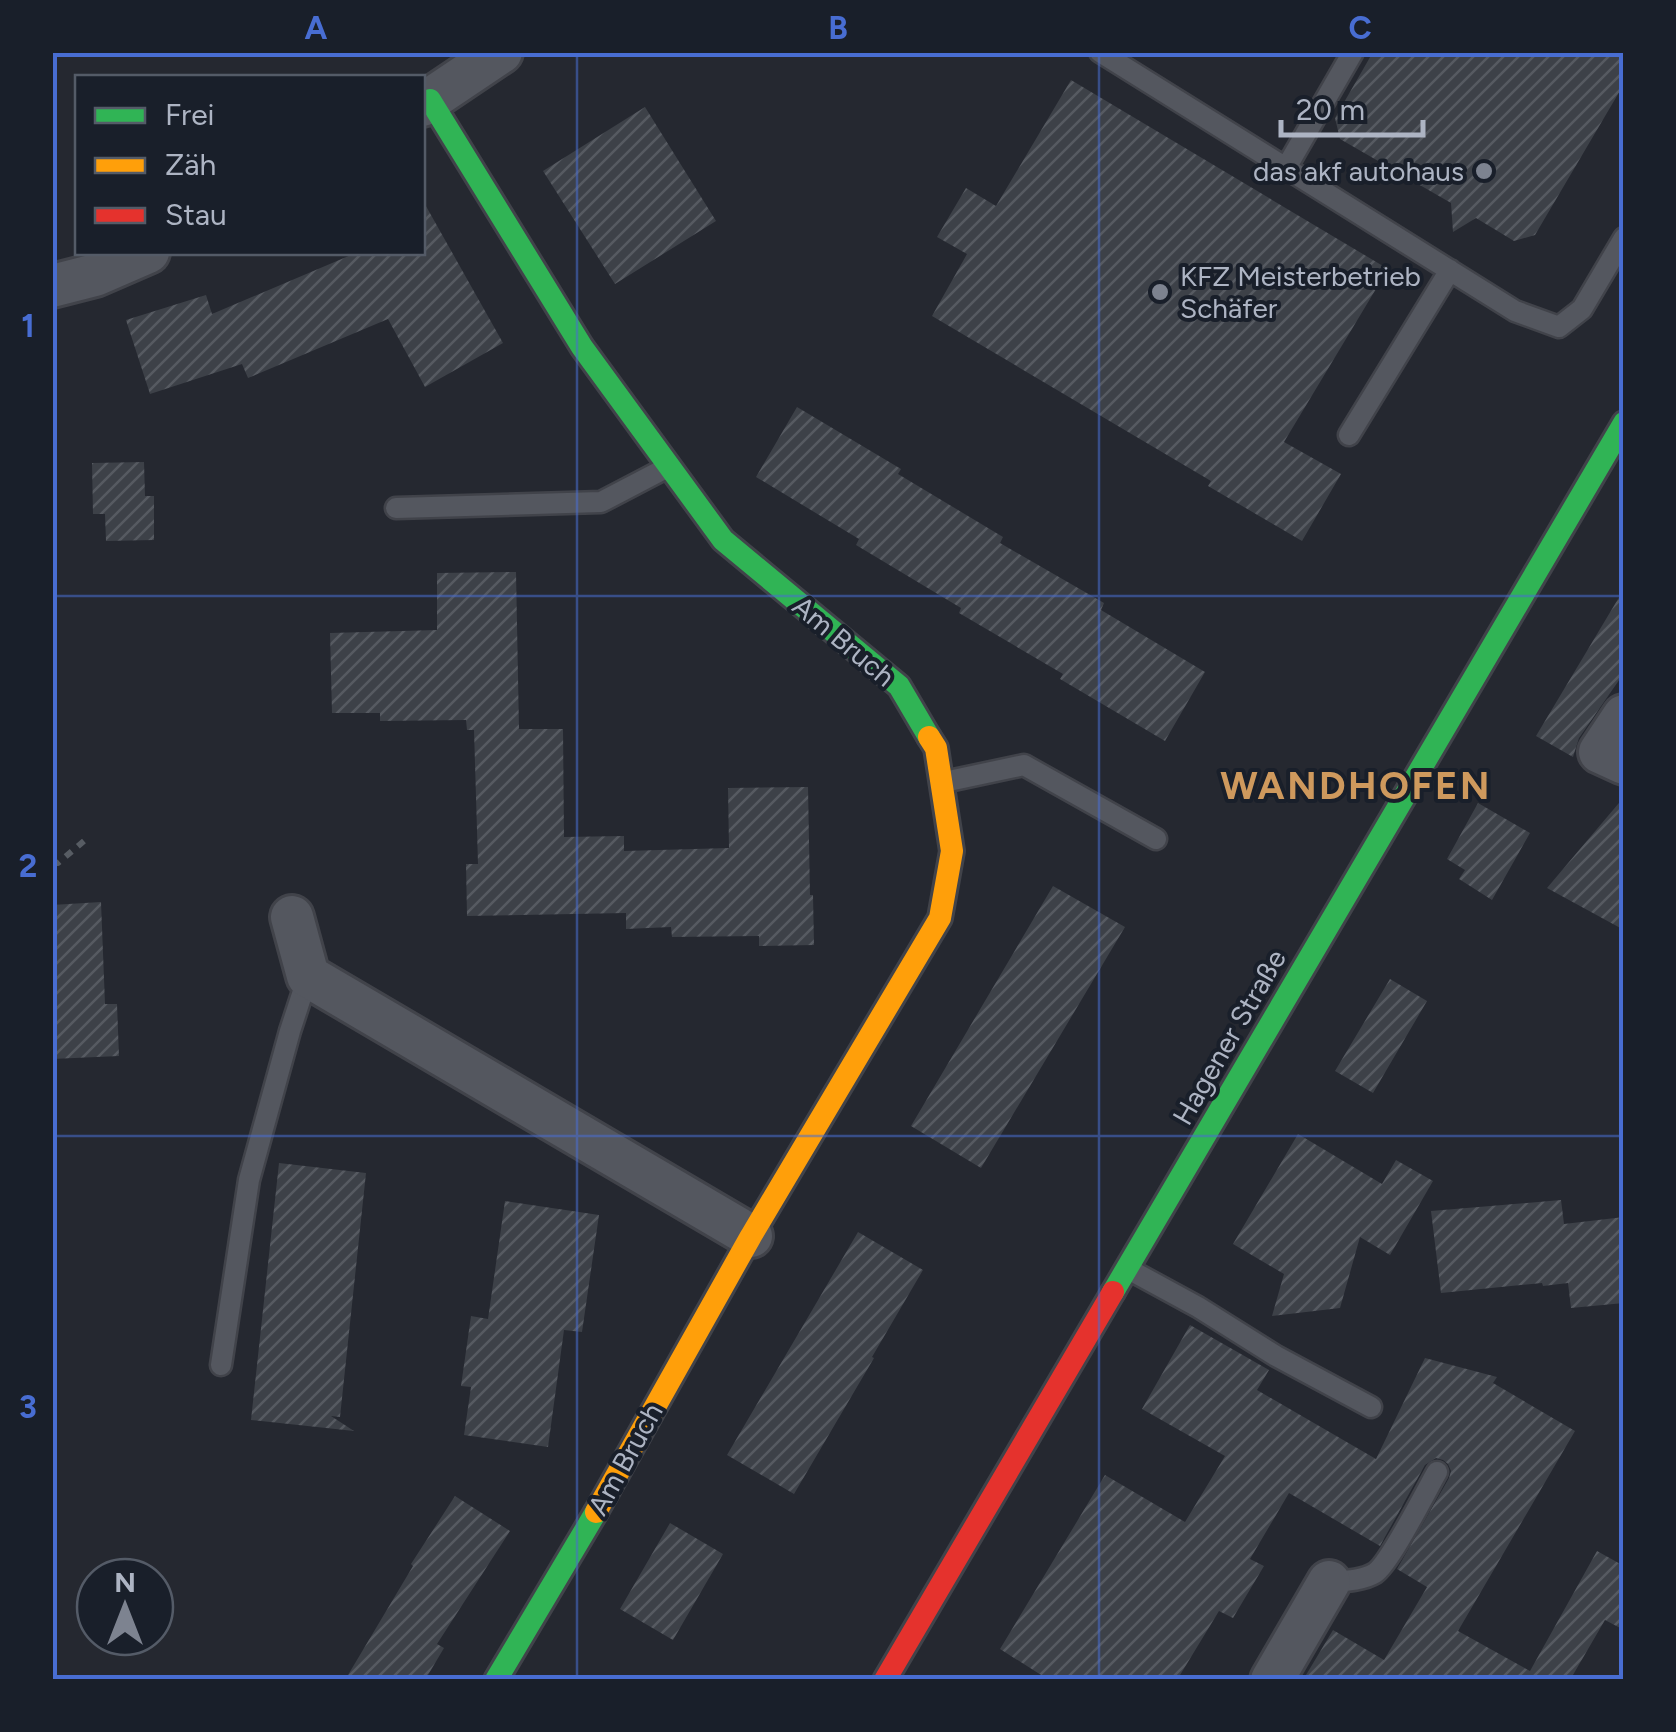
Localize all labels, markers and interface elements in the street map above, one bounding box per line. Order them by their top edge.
text: A [305,9,328,47]
text: B [828,9,848,47]
text: C [1348,9,1372,47]
legend [75,75,425,255]
scale bar [1281,75,1424,137]
text: 20 m [1296,91,1365,128]
text: Frei [165,96,214,133]
text: Zäh [165,146,216,183]
place label: das akf autohaus [1253,154,1464,188]
marker: das akf autohaus [1473,160,1495,182]
text: Stau [165,196,227,233]
place label: KFZ Meisterbetrieb Schäfer [1180,259,1421,325]
marker: KFZ Meisterbetrieb Schäfer [1149,281,1171,303]
text: 1 [21,307,35,345]
street label: Am Bruch [786,589,902,693]
district label: WANDHOFEN [1220,763,1492,809]
text: 2 [19,847,37,885]
street label: Hagener Straße [1165,943,1293,1131]
text: 3 [19,1388,37,1426]
street label: Am Bruch [580,1397,670,1521]
north arrow [75,1557,175,1657]
text: N [114,1565,136,1599]

